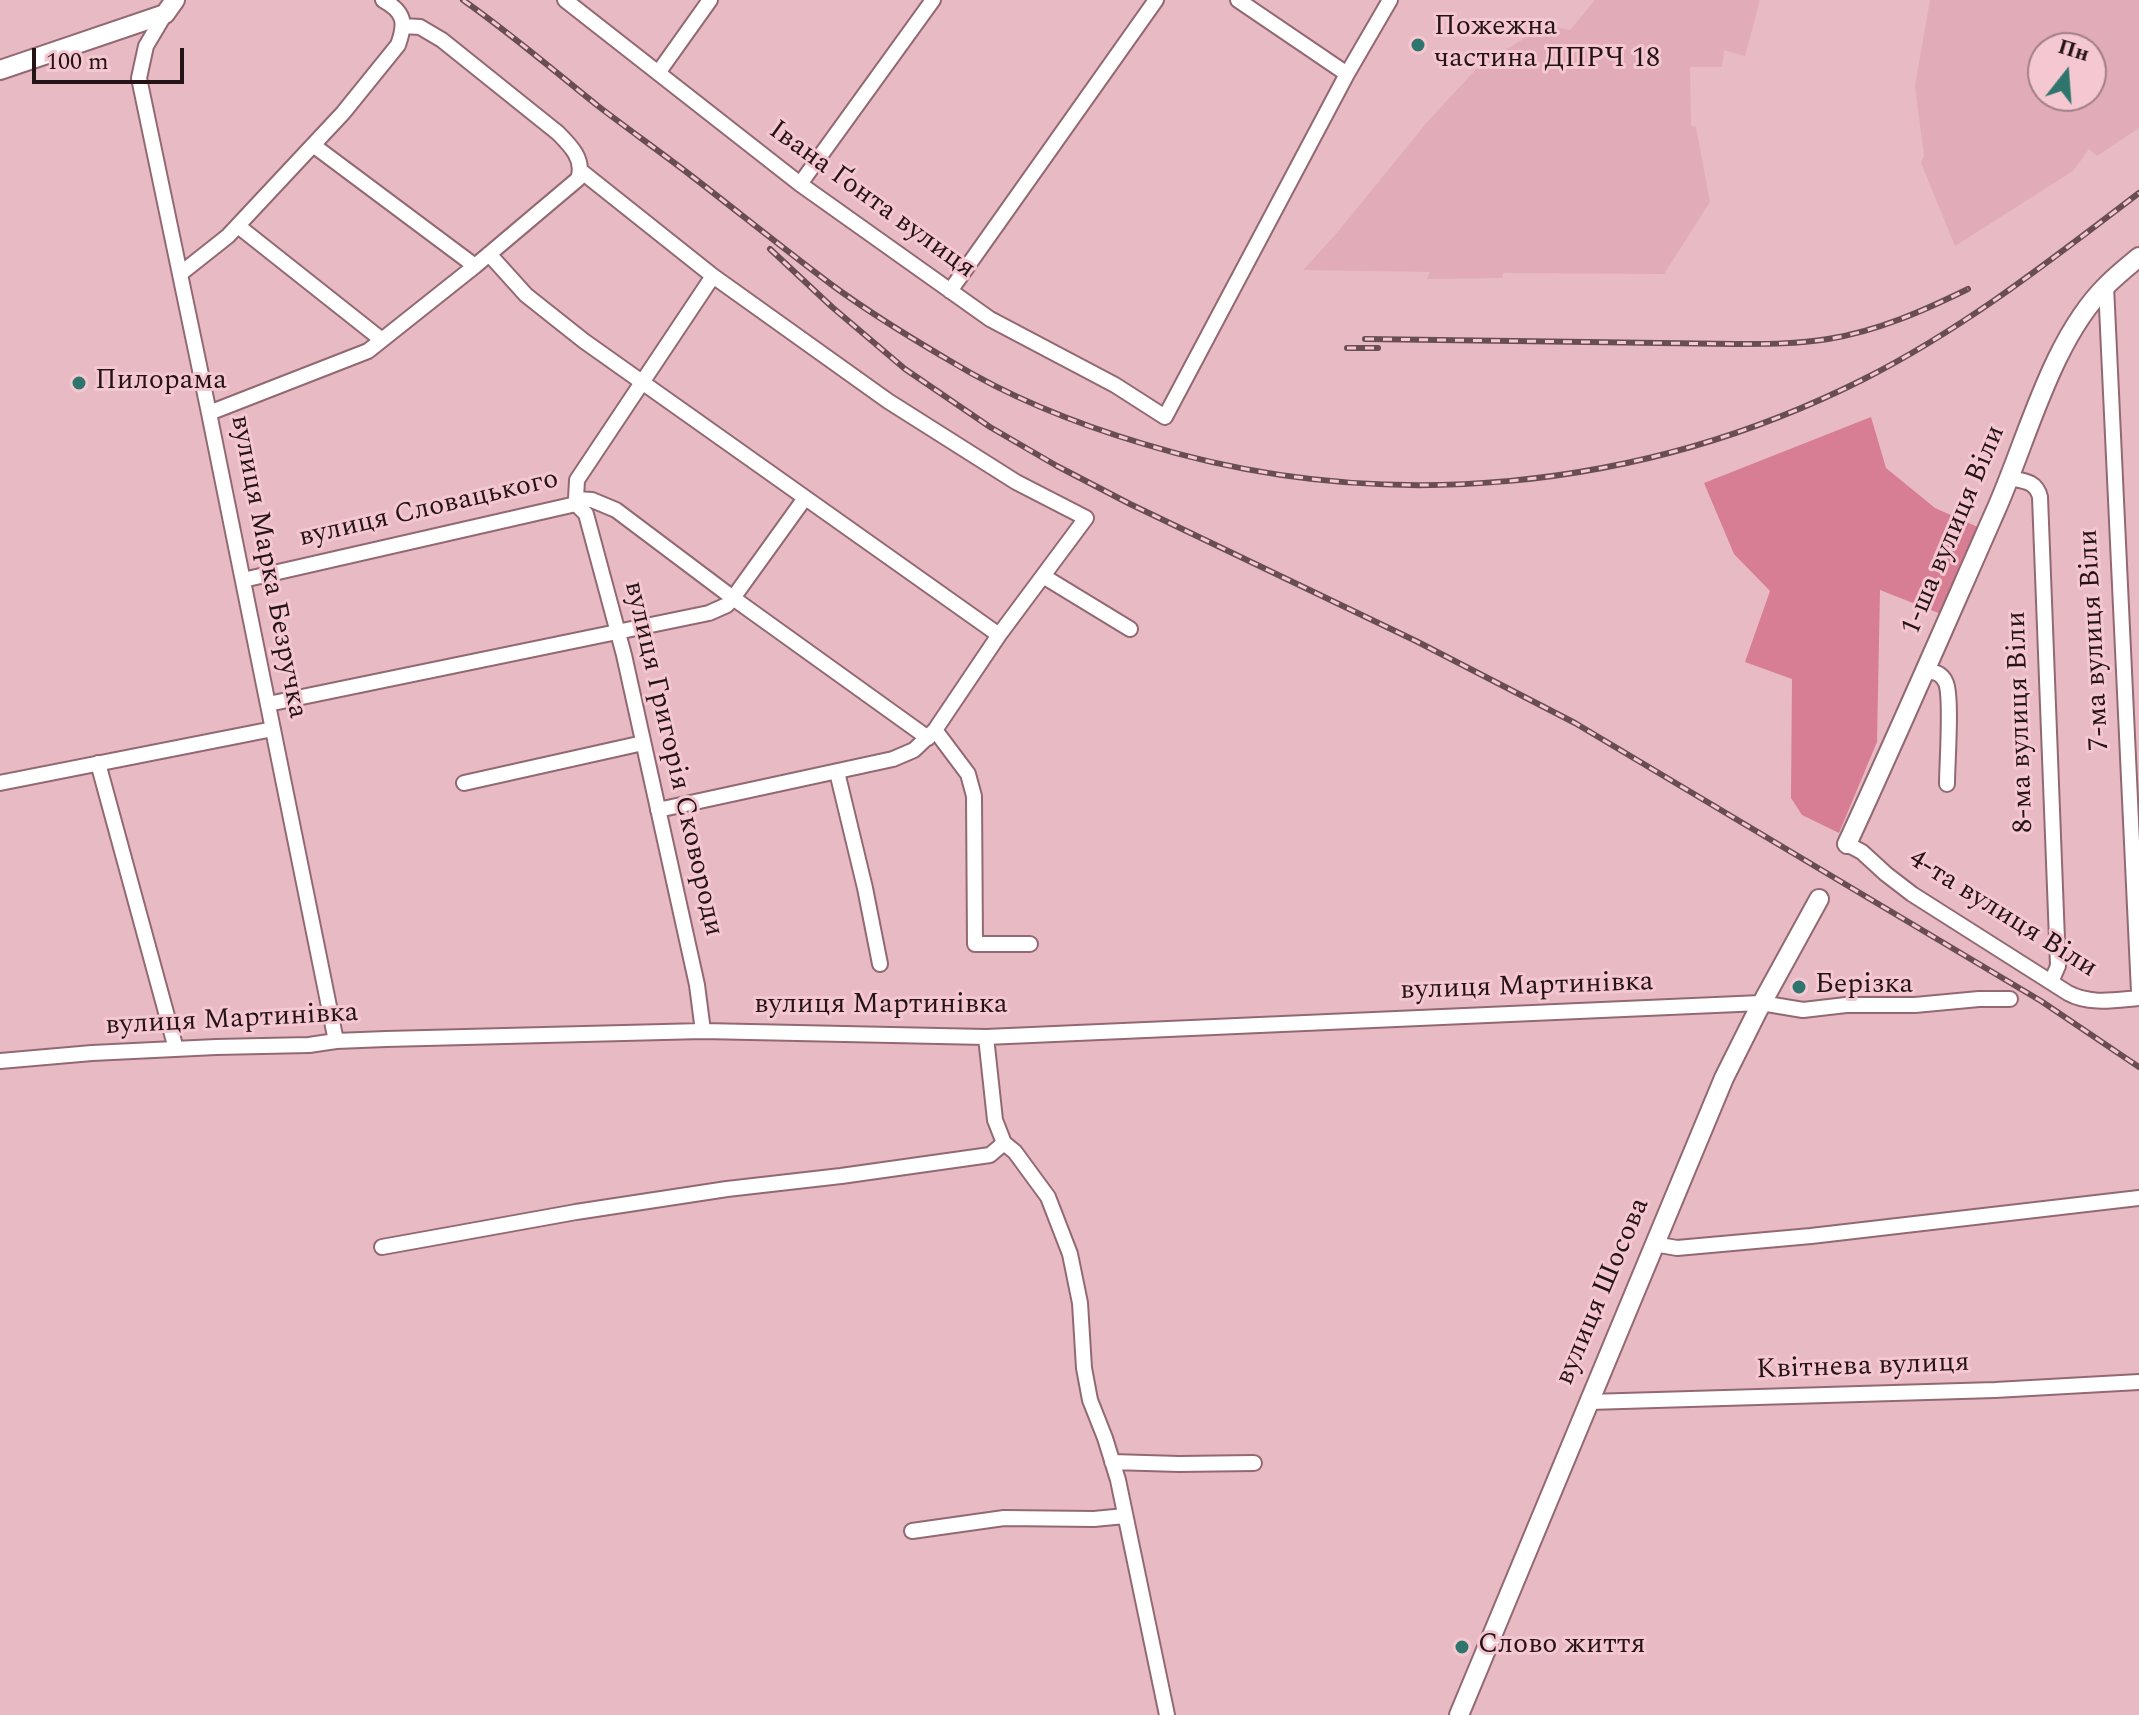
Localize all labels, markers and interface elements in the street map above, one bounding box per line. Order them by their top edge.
place label: Пожежна частина ДПРЧ 18 [1434,12,1660,78]
text: Пн [2054,30,2094,71]
scale bar [36,32,188,82]
north arrow [2027,32,2107,112]
marker: Пожежна частина ДПРЧ 18 [1409,36,1427,54]
text: 100 m [46,44,109,80]
street label: Івана Ґонта вулиця [761,115,981,287]
place label: Пилорама [95,366,227,400]
marker: Пилорама [70,374,88,392]
street label: вулиця Марка Безручка [221,412,313,722]
street label: 1-ша вулиця Віли [1896,421,2014,641]
street label: вулиця Словацького [296,464,562,556]
street label: 7-ма вулиця Віли [2073,528,2119,752]
street label: вулиця Григорія Сковороди [615,578,729,940]
street label: 8-ма вулиця Віли [2001,610,2043,834]
street label: 4-та вулиця Віли [1901,844,2103,986]
street label: вулиця Мартинівка [1400,967,1654,1009]
place label: Берізка [1815,970,1913,1004]
marker: Берізка [1790,978,1808,996]
street label: вулиця Мартинівка [754,990,1008,1024]
street label: вулиця Мартинівка [105,998,359,1044]
street label: вулиця Шосова [1549,1193,1659,1391]
street label: Квітнева вулиця [1756,1347,1970,1389]
place label: Слово життя [1478,1630,1645,1664]
marker: Слово життя [1453,1638,1471,1656]

